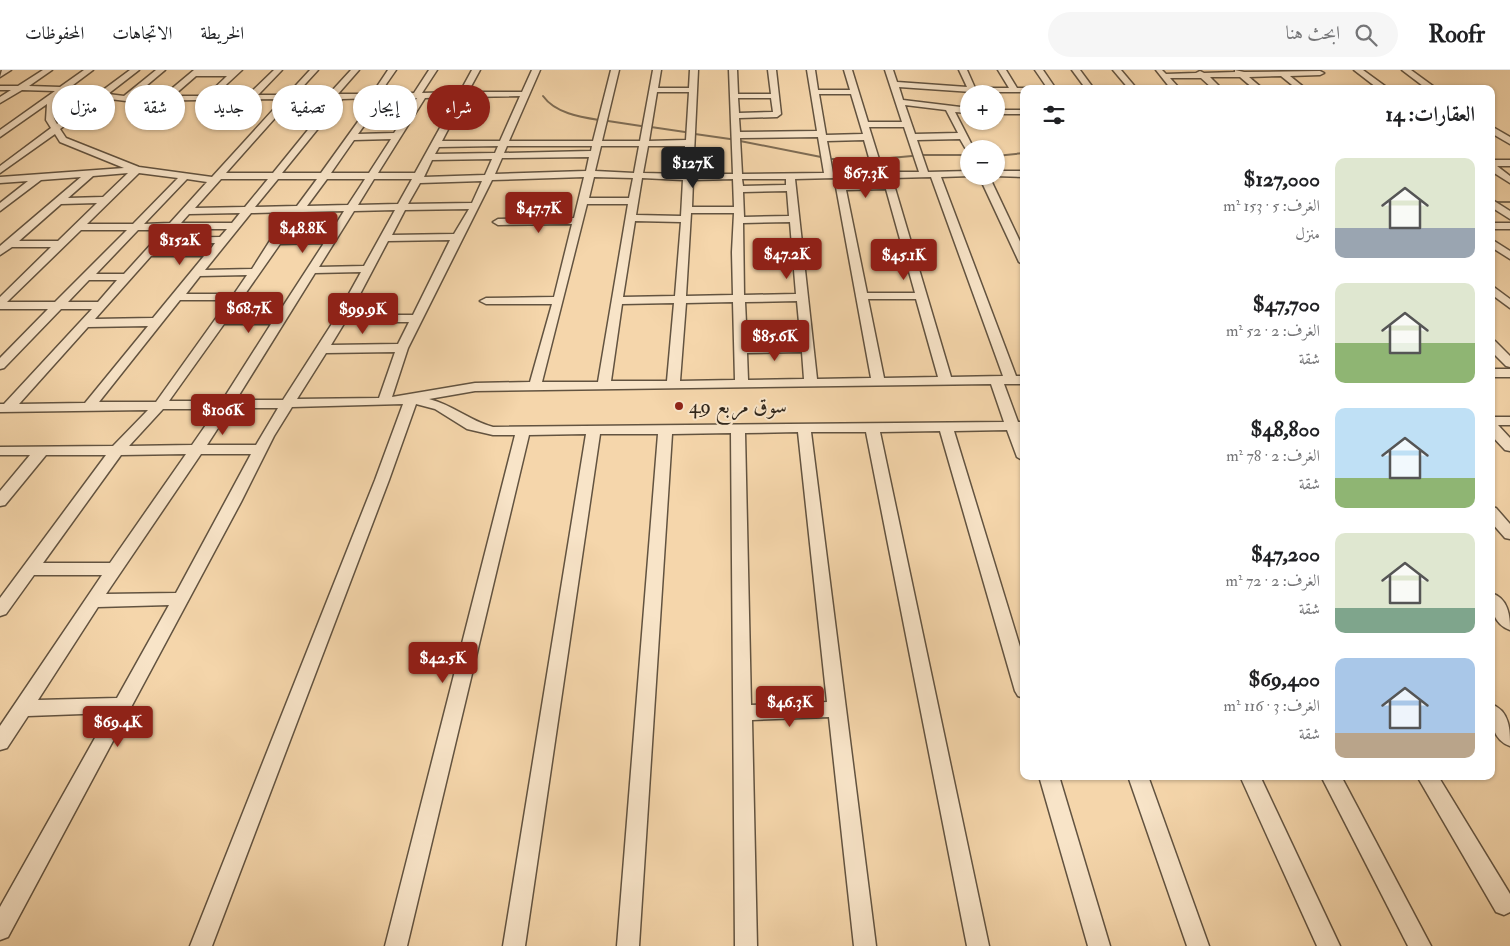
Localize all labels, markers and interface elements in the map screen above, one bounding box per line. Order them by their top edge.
search box [1048,12,1398,57]
text: Roofr [1428,19,1485,50]
text: ابحث هنا [1286,21,1340,45]
icon: search [1352,21,1380,49]
text: المحفوظات [25,22,84,45]
text: الاتجاهات [112,22,172,45]
text: الخريطة [200,22,244,45]
chip: منزل [52,85,115,130]
chip: شقة [125,85,185,130]
chip: جديد [195,85,262,130]
chip: تصفية [272,85,343,130]
chip: إيجار [353,85,417,130]
chip: شراء [427,85,490,130]
map controls [960,85,1005,185]
button: + [960,85,1005,130]
icon: filters [1040,101,1068,129]
text: العقارات: 14 [1386,101,1475,128]
button: − [960,140,1005,185]
pin: $127K [658,146,728,189]
text: $127K [672,153,714,173]
pin: $67.3K [825,156,907,199]
text: $67.3K [844,163,888,183]
text: $127,000 [1244,166,1320,193]
icon: home [1375,178,1435,238]
pin: $47.7K [498,191,580,234]
text: الغرف: 5 · 153 m² [1223,196,1320,216]
text: $47.7K [516,198,562,218]
pin: $48.8K [262,212,344,254]
text: $48.8K [280,218,327,238]
pin: $152K [145,224,215,266]
text: منزل [1295,224,1320,244]
text: $152K [160,230,200,250]
pin: $47.2K [746,238,828,280]
pin: $45.1K [863,238,945,281]
text: $47.2K [764,244,810,264]
text: $45.1K [882,245,926,265]
text: $47,700 [1253,291,1320,318]
pin: $68.7K [208,292,290,334]
pin: $99.9K [322,292,404,335]
text: $68.7K [226,298,272,318]
text: $99.9K [339,299,387,319]
icon: home [1375,303,1435,363]
pin: $85.6K [734,320,816,362]
text: الغرف: 2 · 52 m² [1226,321,1320,341]
text: $85.6K [752,326,798,346]
text: شقة [1299,349,1320,369]
place label: سوق مربع 49 [689,393,787,425]
pin: $106K [188,394,258,436]
text: $106K [202,400,244,420]
marker: سوق مربع 49 [673,400,685,412]
text: $48,800 [1251,416,1320,443]
icon: home [1375,428,1435,488]
text: الغرف: 2 · 78 m² [1226,446,1320,466]
text: شقة [1299,474,1320,494]
text: $47,200 [1251,541,1320,568]
icon: home [1375,553,1435,613]
text: الغرف: 2 · 72 m² [1226,571,1320,591]
text: شقة [1299,599,1320,619]
pin: $42.5K [402,642,484,684]
text: $42.5K [420,648,466,668]
text: $69,400 [1248,666,1320,693]
icon: home [1375,678,1435,738]
pin: $46.3K [749,686,831,728]
text: $46.3K [767,692,813,712]
text: الغرف: 3 · 116 m² [1224,696,1320,716]
pin: $69.4K [77,706,159,748]
text: $69.4K [94,712,142,732]
text: شقة [1299,724,1320,744]

